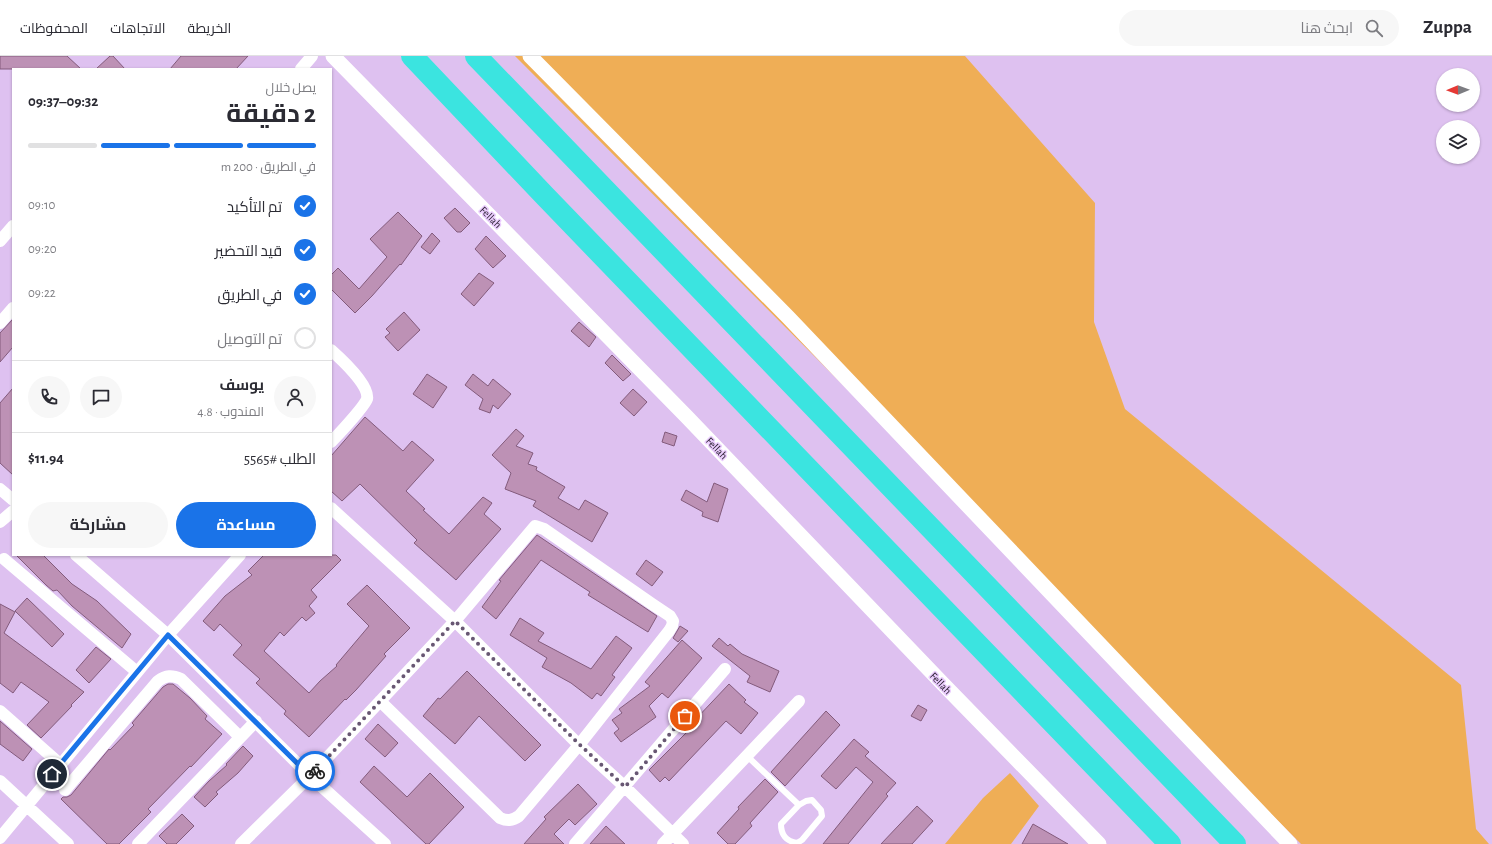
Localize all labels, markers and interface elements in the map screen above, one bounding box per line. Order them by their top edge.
search box [1119,10,1399,46]
icon: search [1363,17,1385,39]
text: Zuppa [1423,18,1472,37]
text: ابحث هنا [1301,21,1353,36]
text: المحفوظات [20,22,88,36]
text: الاتجاهات [110,22,166,36]
text: الخريطة [188,22,231,36]
north arrow [1436,68,1480,112]
map controls [1436,68,1480,164]
text: يصل خلال [266,82,316,95]
text: 09:32–09:37 [28,94,98,109]
text: 2 دقيقة [226,101,316,127]
button: layers [1436,120,1480,164]
text: في الطريق · 200 m [221,161,316,174]
icon: check [294,195,316,217]
text: 09:10 [28,199,55,212]
text: تم التأكيد [227,200,282,215]
street label: Fellah [478,204,504,230]
icon: check [294,239,316,261]
text: 09:20 [28,243,57,256]
text: قيد التحضير [215,244,282,259]
icon: check [294,283,316,305]
text: 09:22 [28,287,56,300]
text: في الطريق [218,288,282,303]
text: تم التوصيل [217,332,282,347]
button: phone [28,376,70,418]
button: chat [80,376,122,418]
button: person [274,376,316,418]
text: يوسف [219,378,264,393]
text: المندوب · 4.8 [197,406,264,419]
street label: Fellah [704,435,730,461]
text: $11.94 [28,451,64,466]
text: الطلب #5565 [244,452,316,467]
button: مشاركة [28,502,168,548]
button: مساعدة [176,502,316,548]
street label: Fellah [928,670,954,696]
pin [668,699,702,733]
icon: bag [674,705,696,727]
courier [295,751,335,791]
pin [35,757,69,791]
icon: bike [304,760,326,782]
icon: home [41,763,63,785]

